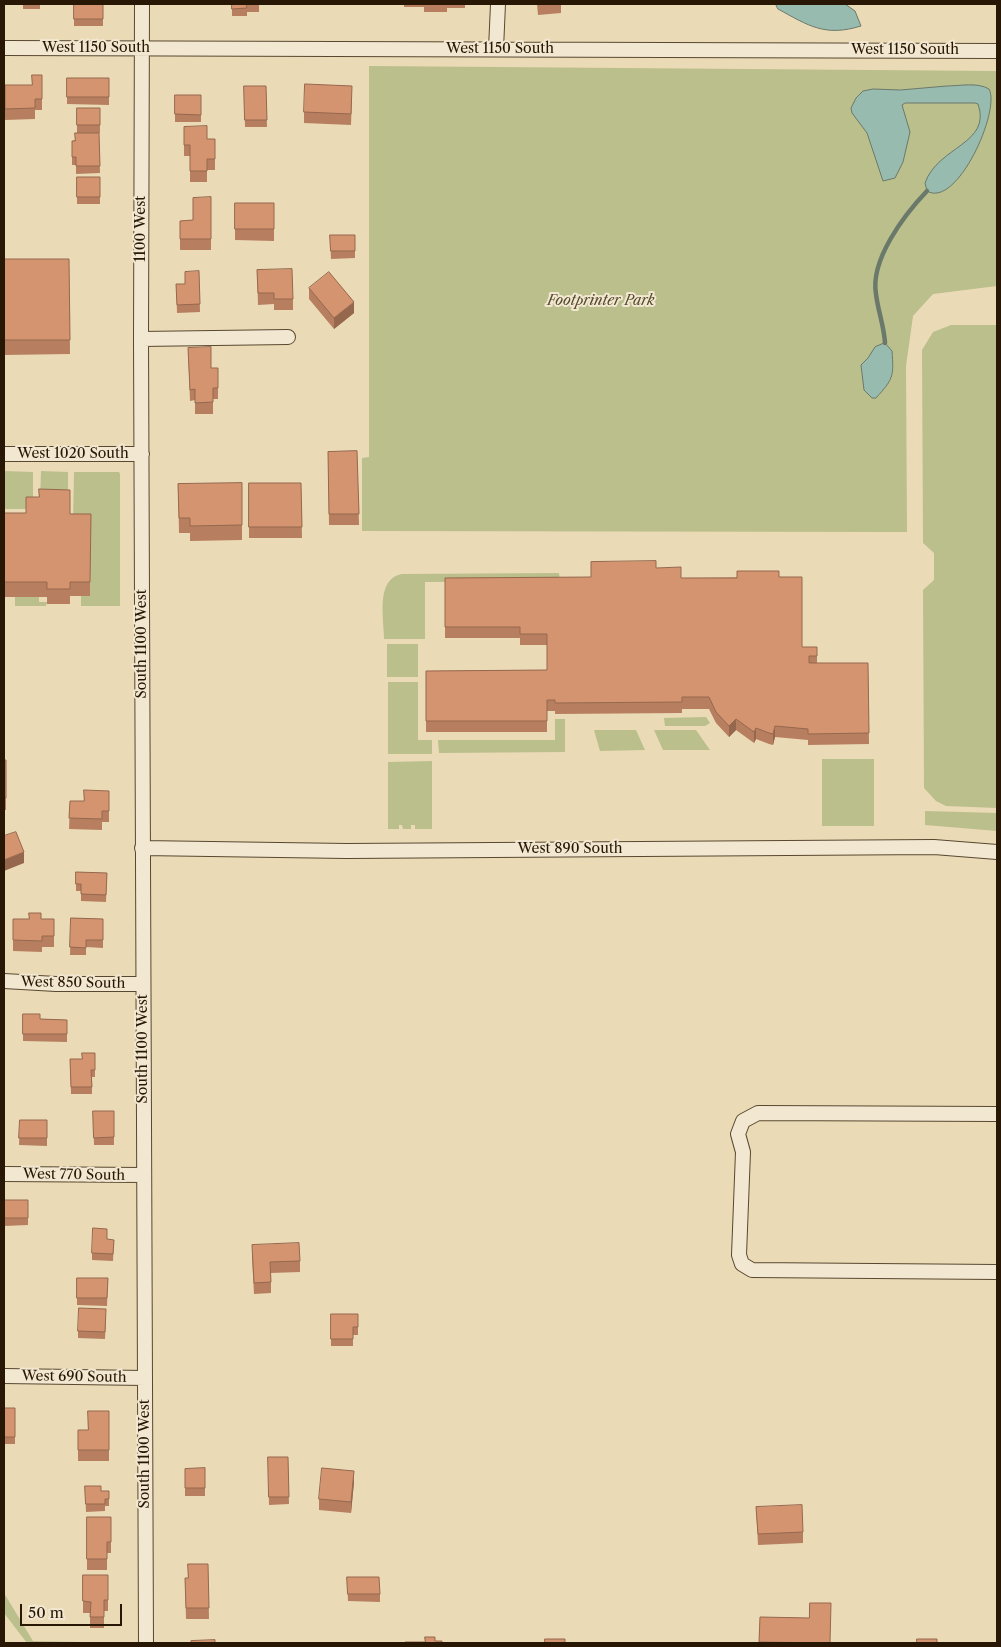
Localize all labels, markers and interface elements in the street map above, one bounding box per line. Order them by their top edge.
street label: West 1150 South [42,40,150,56]
street label: West 1150 South [446,41,554,57]
street label: West 1150 South [851,42,959,58]
street label: 1100 West [133,196,149,262]
park label: Footprinter Park [547,293,655,309]
street label: West 1020 South [17,446,129,462]
street label: South 1100 West [134,589,150,699]
street label: West 890 South [517,841,623,857]
street label: West 850 South [21,974,125,992]
street label: South 1100 West [135,994,151,1104]
street label: West 770 South [23,1166,125,1184]
street label: West 690 South [21,1368,127,1386]
street label: South 1100 West [137,1399,153,1509]
scale bar [22,1594,125,1626]
text: 50 m [28,1603,64,1622]

